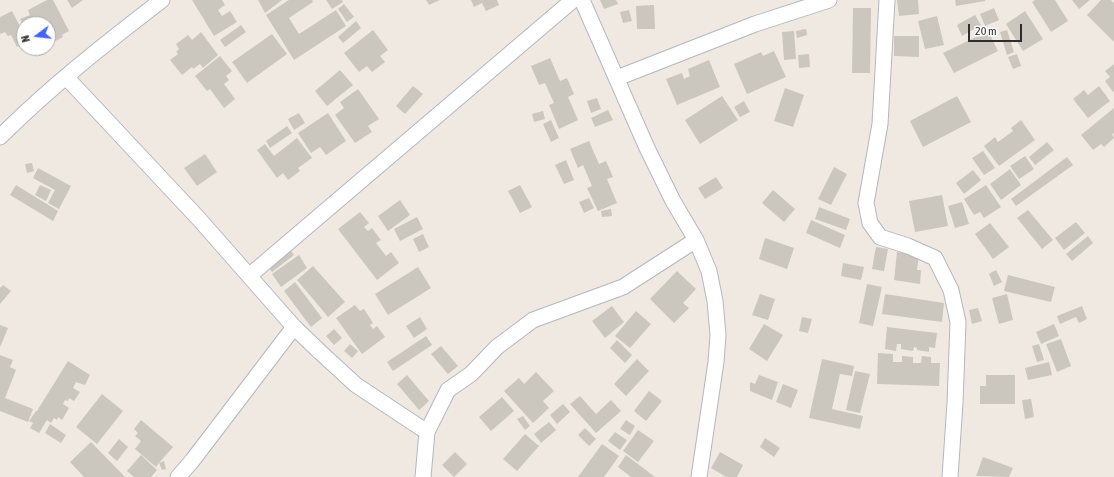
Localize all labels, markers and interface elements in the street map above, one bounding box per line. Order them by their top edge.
north arrow [16,16,56,56]
scale bar [970,16,1024,42]
text: 20 m [975,24,997,38]
text: N [19,34,32,44]

